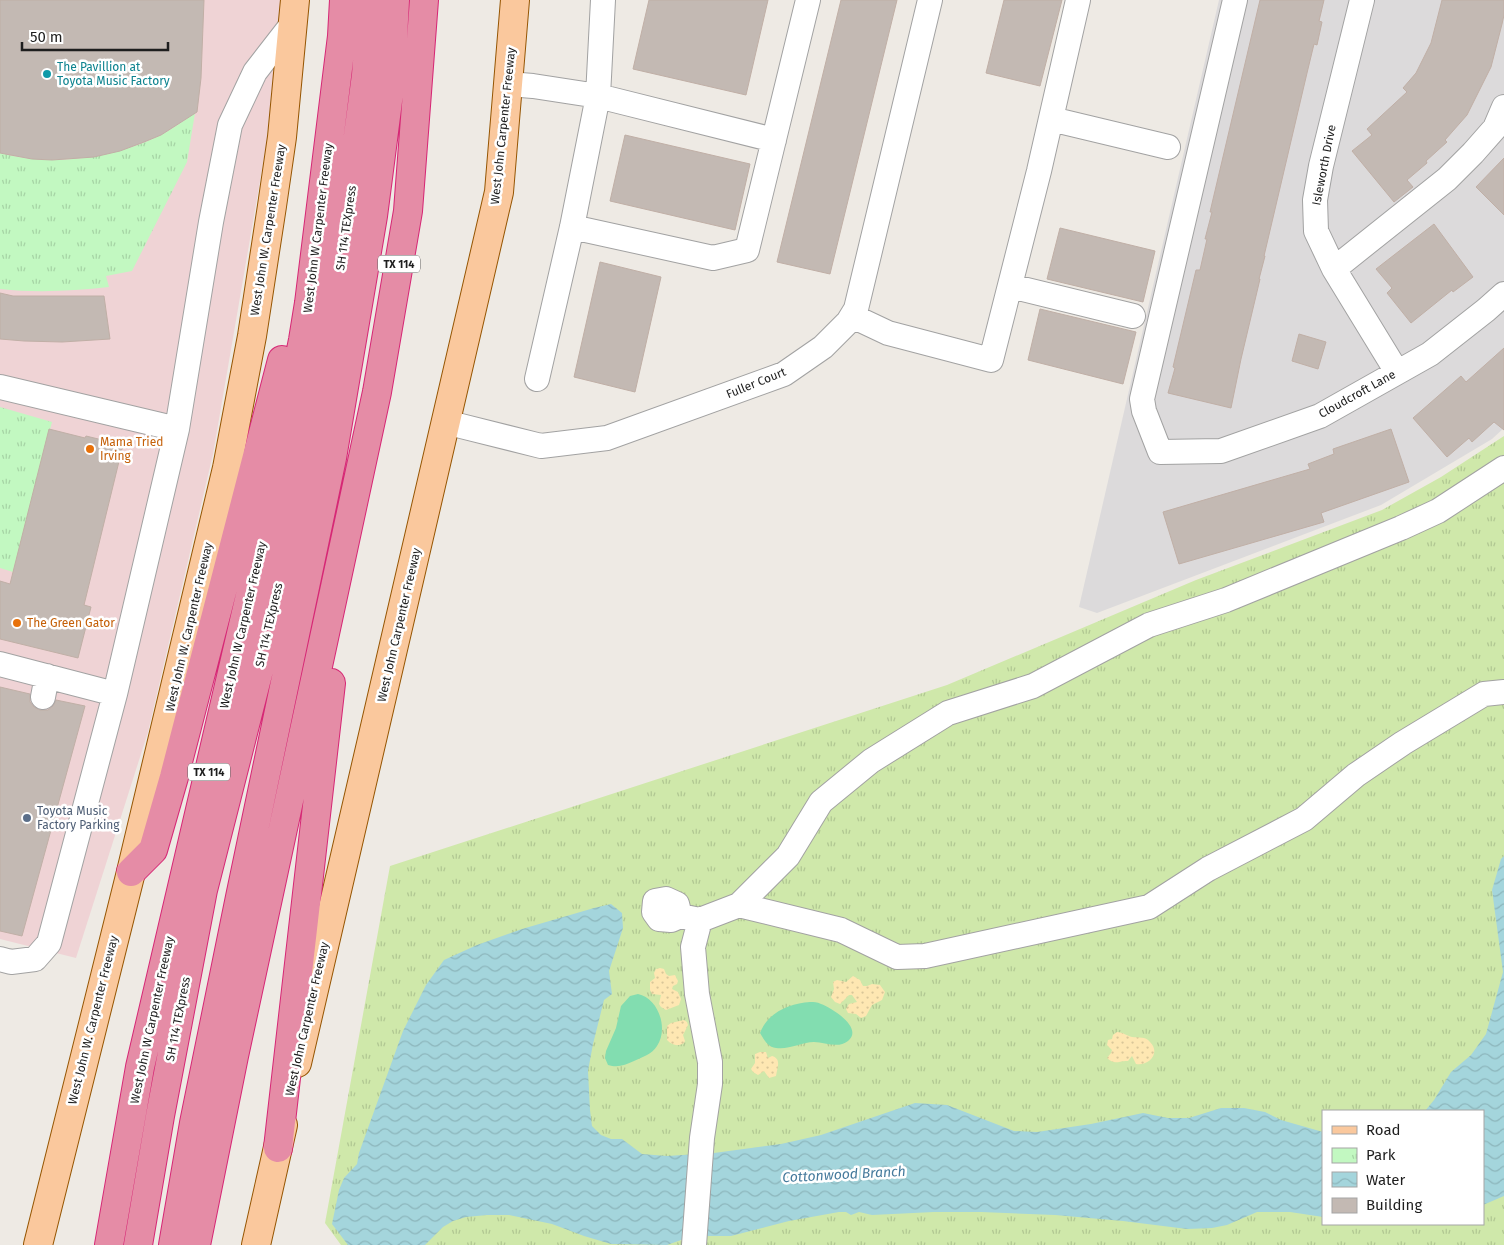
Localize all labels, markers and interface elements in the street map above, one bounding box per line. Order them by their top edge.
scale bar [22,20,169,52]
text: 50 m [30,28,63,46]
street label: West John Carpenter Freeway [488,47,518,205]
place label: The Pavillion at Toyota Music Factory [57,60,170,88]
marker: The Pavillion at Toyota Music Factory [41,68,53,80]
street label: Isleworth Drive [1309,123,1339,207]
street label: West John W Carpenter Freeway [301,142,335,314]
street label: West John W. Carpenter Freeway [248,143,288,317]
street label: SH 114 TEXpress [333,184,359,271]
road number: TX 114 [378,255,420,272]
street label: Fuller Court [724,364,789,401]
street label: Cloudcroft Lane [1316,367,1398,421]
place label: Mama Tried Irving [100,435,163,463]
marker: Mama Tried Irving [84,443,96,455]
street label: West John W Carpenter Freeway [217,540,269,710]
street label: West John W. Carpenter Freeway [163,541,215,713]
street label: West John Carpenter Freeway [374,546,424,703]
street label: SH 114 TEXpress [253,581,286,668]
place label: The Green Gator [27,616,115,630]
marker: The Green Gator [11,617,23,629]
road number: TX 114 [188,764,230,780]
place label: Toyota Music Factory Parking [37,804,120,832]
marker: Toyota Music Factory Parking [21,812,33,824]
street label: West John W. Carpenter Freeway [65,934,121,1106]
street label: West John W Carpenter Freeway [127,935,177,1105]
street label: West John Carpenter Freeway [282,940,332,1097]
street label: SH 114 TEXpress [163,975,193,1062]
legend [1322,1110,1484,1225]
text: Road [1366,1121,1401,1139]
text: Park [1366,1146,1396,1164]
water label: Cottonwood Branch [782,1163,906,1186]
text: Water [1366,1171,1405,1189]
text: Building [1366,1196,1422,1214]

